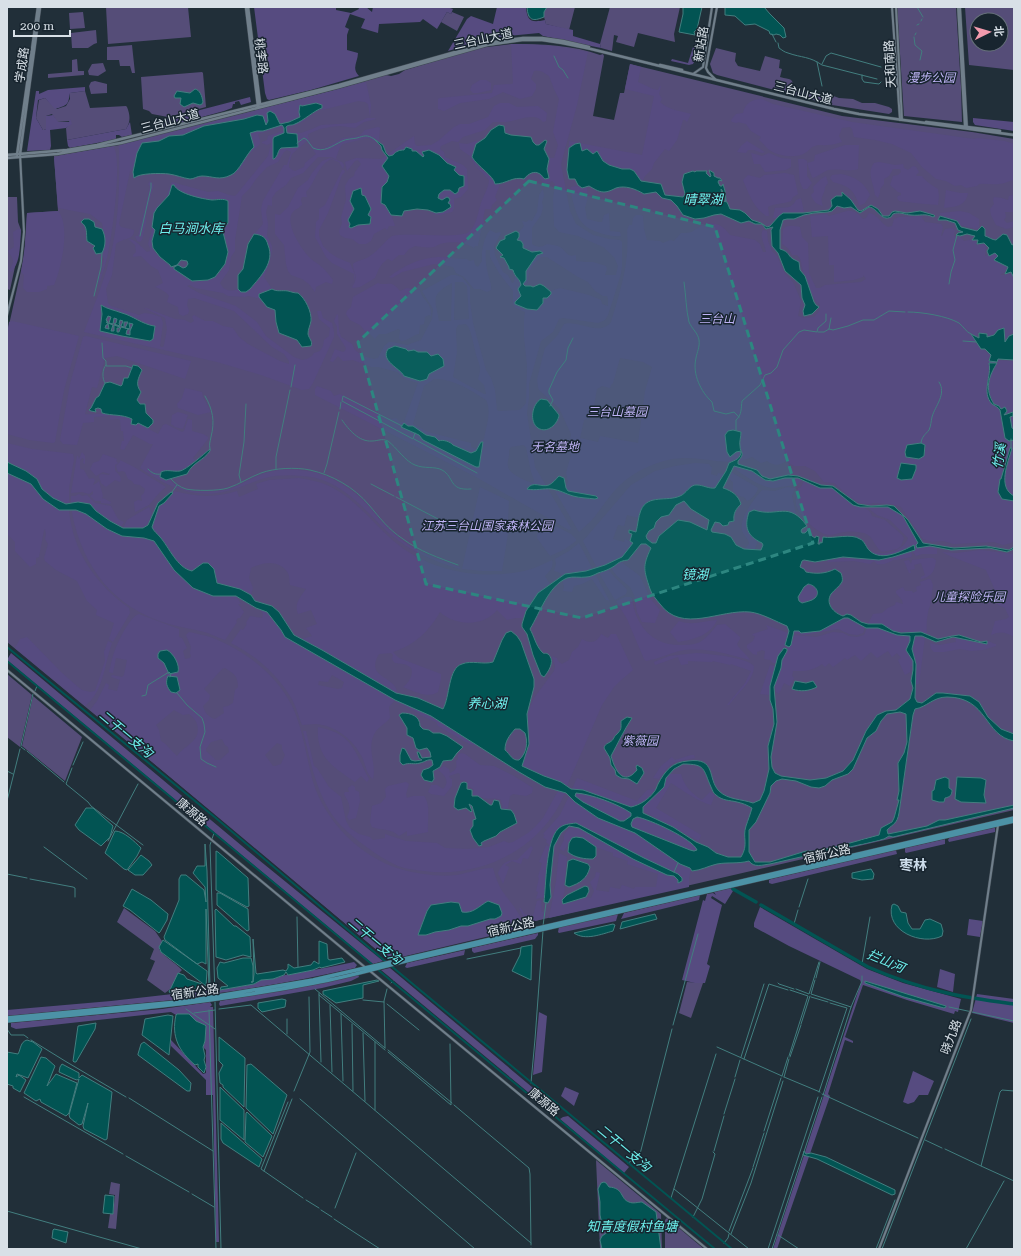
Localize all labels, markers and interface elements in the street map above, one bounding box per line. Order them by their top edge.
scale bar [14,12,70,38]
north arrow [969,12,1009,52]
text: 200 m [20,19,54,33]
street label: 新站路 [691,25,711,63]
text: 北 [992,25,1005,37]
street label: 三台山大道 [452,26,514,52]
street label: 桃李路 [252,37,270,75]
street label: 天和南路 [882,40,898,88]
street label: 学成路 [13,46,31,84]
park label: 漫步公园 [907,71,957,85]
street label: 三台山大道 [772,79,834,107]
street label: 三台山大道 [139,106,201,136]
water label: 晴翠湖 [683,192,724,207]
water label: 白马涧水库 [158,221,225,236]
park label: 三台山 [699,312,736,326]
park label: 三台山墓园 [587,405,649,419]
park label: 无名墓地 [531,440,581,454]
water label: 竹溪 [990,440,1009,470]
park label: 江苏三台山国家森林公园 [421,519,555,533]
water label: 镜湖 [682,567,710,582]
park label: 儿童探险乐园 [933,590,1007,604]
water label: 养心湖 [467,696,508,711]
water label: 二干一支沟 [96,707,157,762]
park label: 紫薇园 [622,734,660,748]
street label: 康源路 [174,795,210,829]
street label: 宿新公路 [802,842,852,866]
district label: 枣林 [899,857,927,873]
water label: 二干一支沟 [345,914,406,969]
street label: 宿新公路 [486,915,536,939]
water label: 拦山河 [865,946,910,977]
street label: 宿新公路 [170,982,220,1002]
street label: 晓九路 [938,1018,964,1056]
street label: 康源路 [526,1085,562,1119]
water label: 二干一支沟 [594,1121,655,1176]
water label: 知青度假村鱼塘 [586,1219,679,1234]

